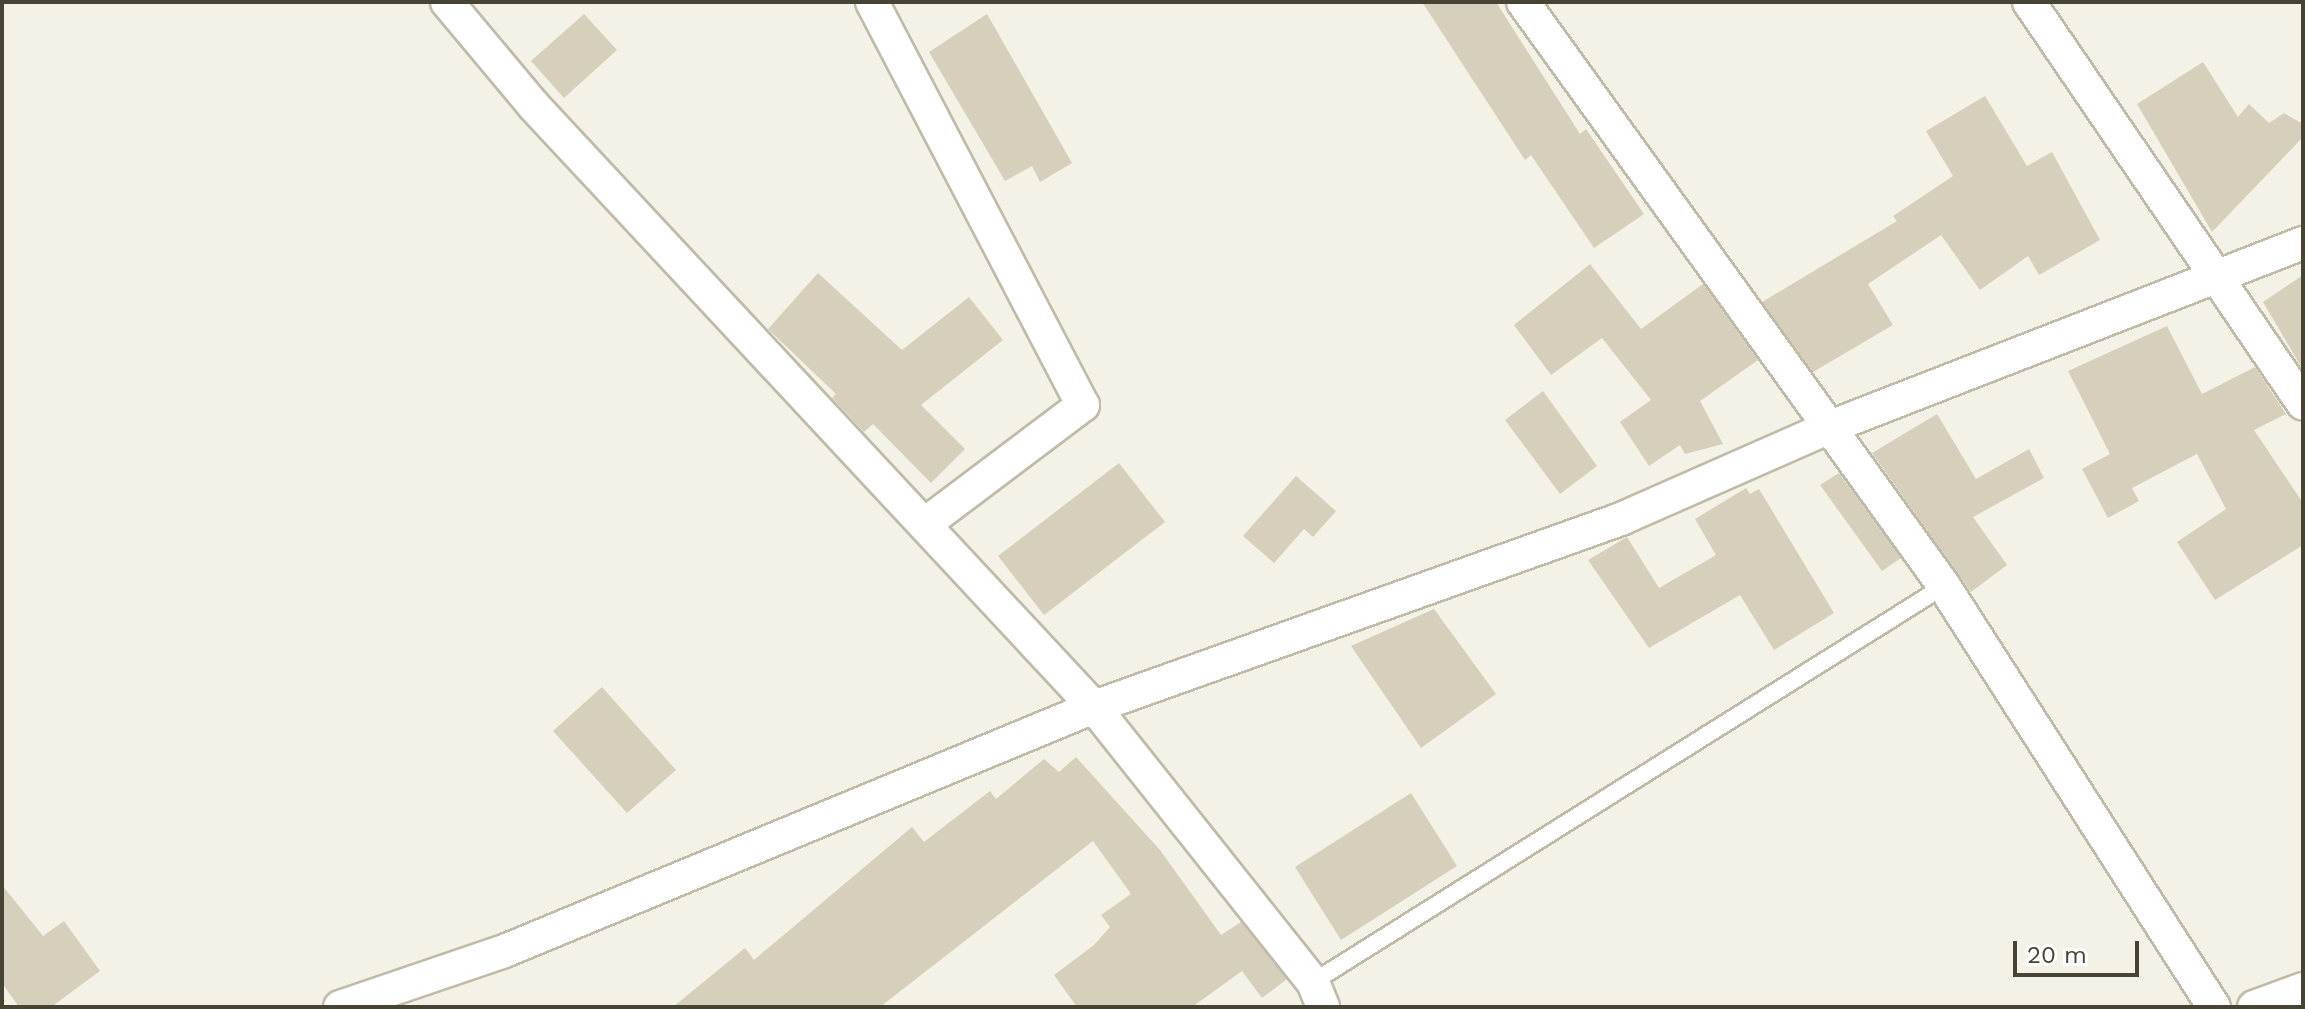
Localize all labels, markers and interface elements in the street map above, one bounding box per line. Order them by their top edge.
scale bar [2017,925,2143,975]
text: 20 m [2027,941,2087,969]

